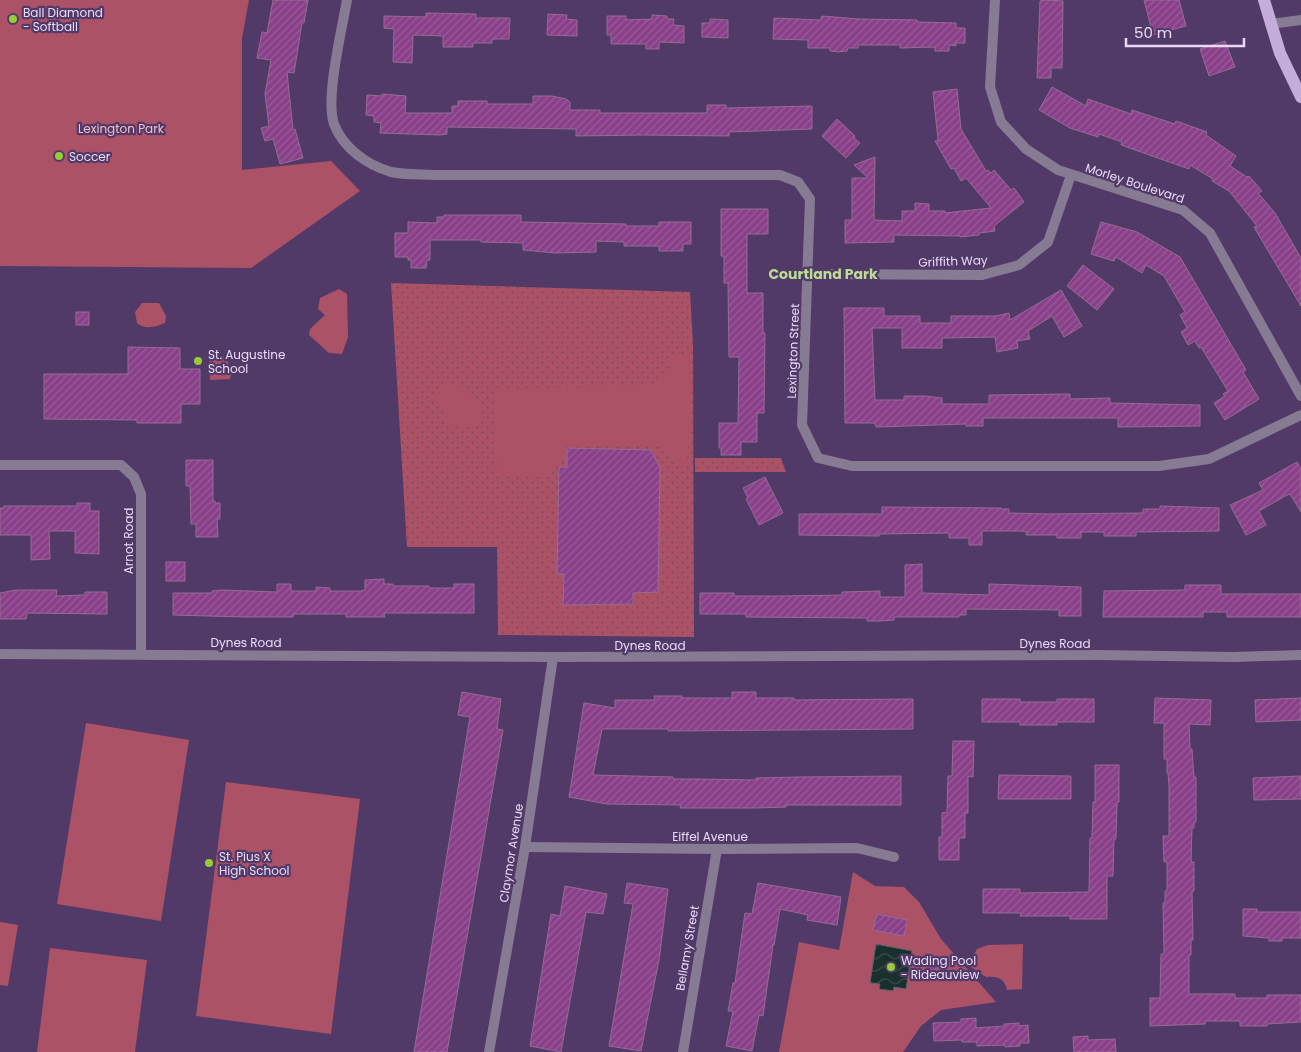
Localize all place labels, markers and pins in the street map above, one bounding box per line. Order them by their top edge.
place label: Ball Diamond - Softball [23,4,103,35]
marker: Ball Diamond - Softball [7,13,19,25]
place label: Soccer [69,148,111,165]
marker: Soccer [53,150,65,162]
place label: St. Augustine School [208,346,285,377]
marker: St. Augustine School [192,355,204,367]
place label: St. Pius X High School [219,848,290,879]
marker: St. Pius X High School [203,857,215,869]
place label: Wading Pool - Rideauview [901,952,980,983]
marker: Wading Pool - Rideauview [885,961,897,973]

